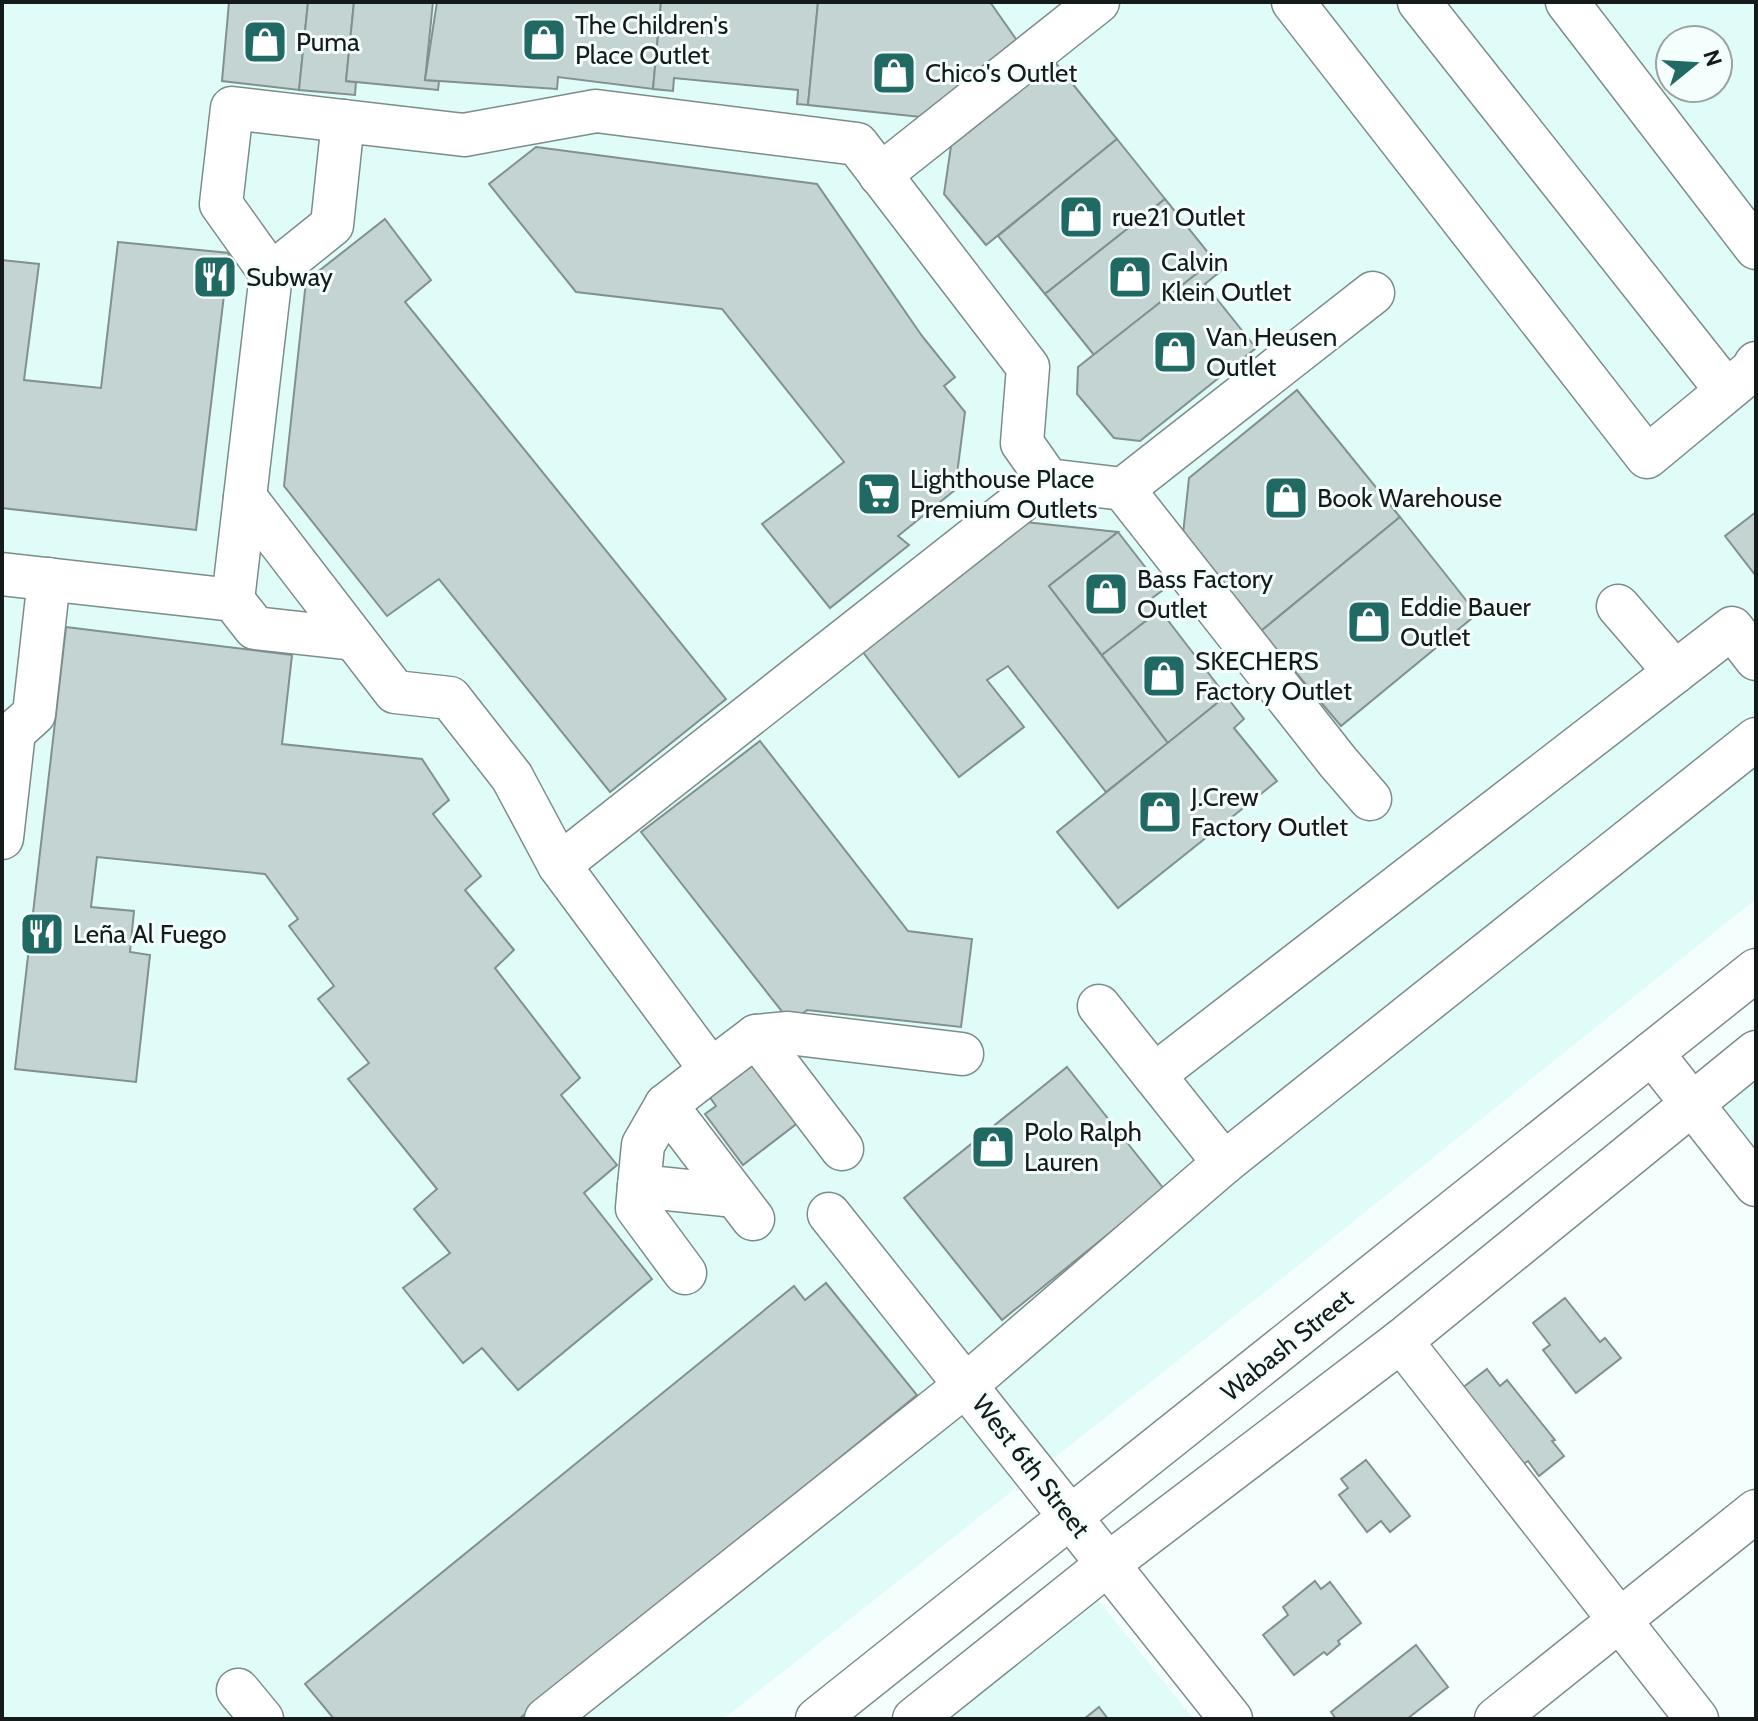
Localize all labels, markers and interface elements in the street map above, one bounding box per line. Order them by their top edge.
place label: The Children's Place Outlet [575,9,728,71]
shop icon: The Children's Place Outlet [520,16,568,64]
shop icon: Puma [241,18,289,66]
north arrow [1654,24,1734,104]
place label: Puma [296,26,360,58]
text: N [1697,46,1728,70]
shop icon: Chico's Outlet [870,49,918,97]
place label: Chico's Outlet [925,57,1077,89]
shop icon: rue21 Outlet [1057,193,1105,241]
place label: rue21 Outlet [1112,201,1245,233]
place label: Calvin Klein Outlet [1161,246,1292,308]
restaurant icon: Subway [191,253,239,301]
shop icon: Calvin Klein Outlet [1106,253,1154,301]
place label: Subway [246,261,333,293]
place label: Van Heusen Outlet [1206,321,1337,383]
shop icon: Van Heusen Outlet [1151,328,1199,376]
place label: Lighthouse Place Premium Outlets [910,463,1098,525]
supermarket icon: Lighthouse Place Premium Outlets [855,470,903,518]
shop icon: Book Warehouse [1262,474,1310,522]
place label: Book Warehouse [1317,482,1502,514]
place label: Bass Factory Outlet [1137,563,1273,625]
shop icon: Bass Factory Outlet [1082,570,1130,618]
place label: Eddie Bauer Outlet [1400,591,1531,653]
shop icon: Eddie Bauer Outlet [1345,598,1393,646]
place label: SKECHERS Factory Outlet [1195,645,1352,707]
shop icon: SKECHERS Factory Outlet [1140,652,1188,700]
place label: J.Crew Factory Outlet [1190,781,1348,843]
shop icon: J.Crew Factory Outlet [1136,788,1184,836]
restaurant icon: Leña Al Fuego [18,910,66,958]
place label: Leña Al Fuego [73,918,227,950]
place label: Polo Ralph Lauren [1024,1116,1142,1178]
shop icon: Polo Ralph Lauren [969,1123,1017,1171]
street label: Wabash Street [1215,1282,1360,1408]
street label: West 6th Street [965,1388,1097,1544]

